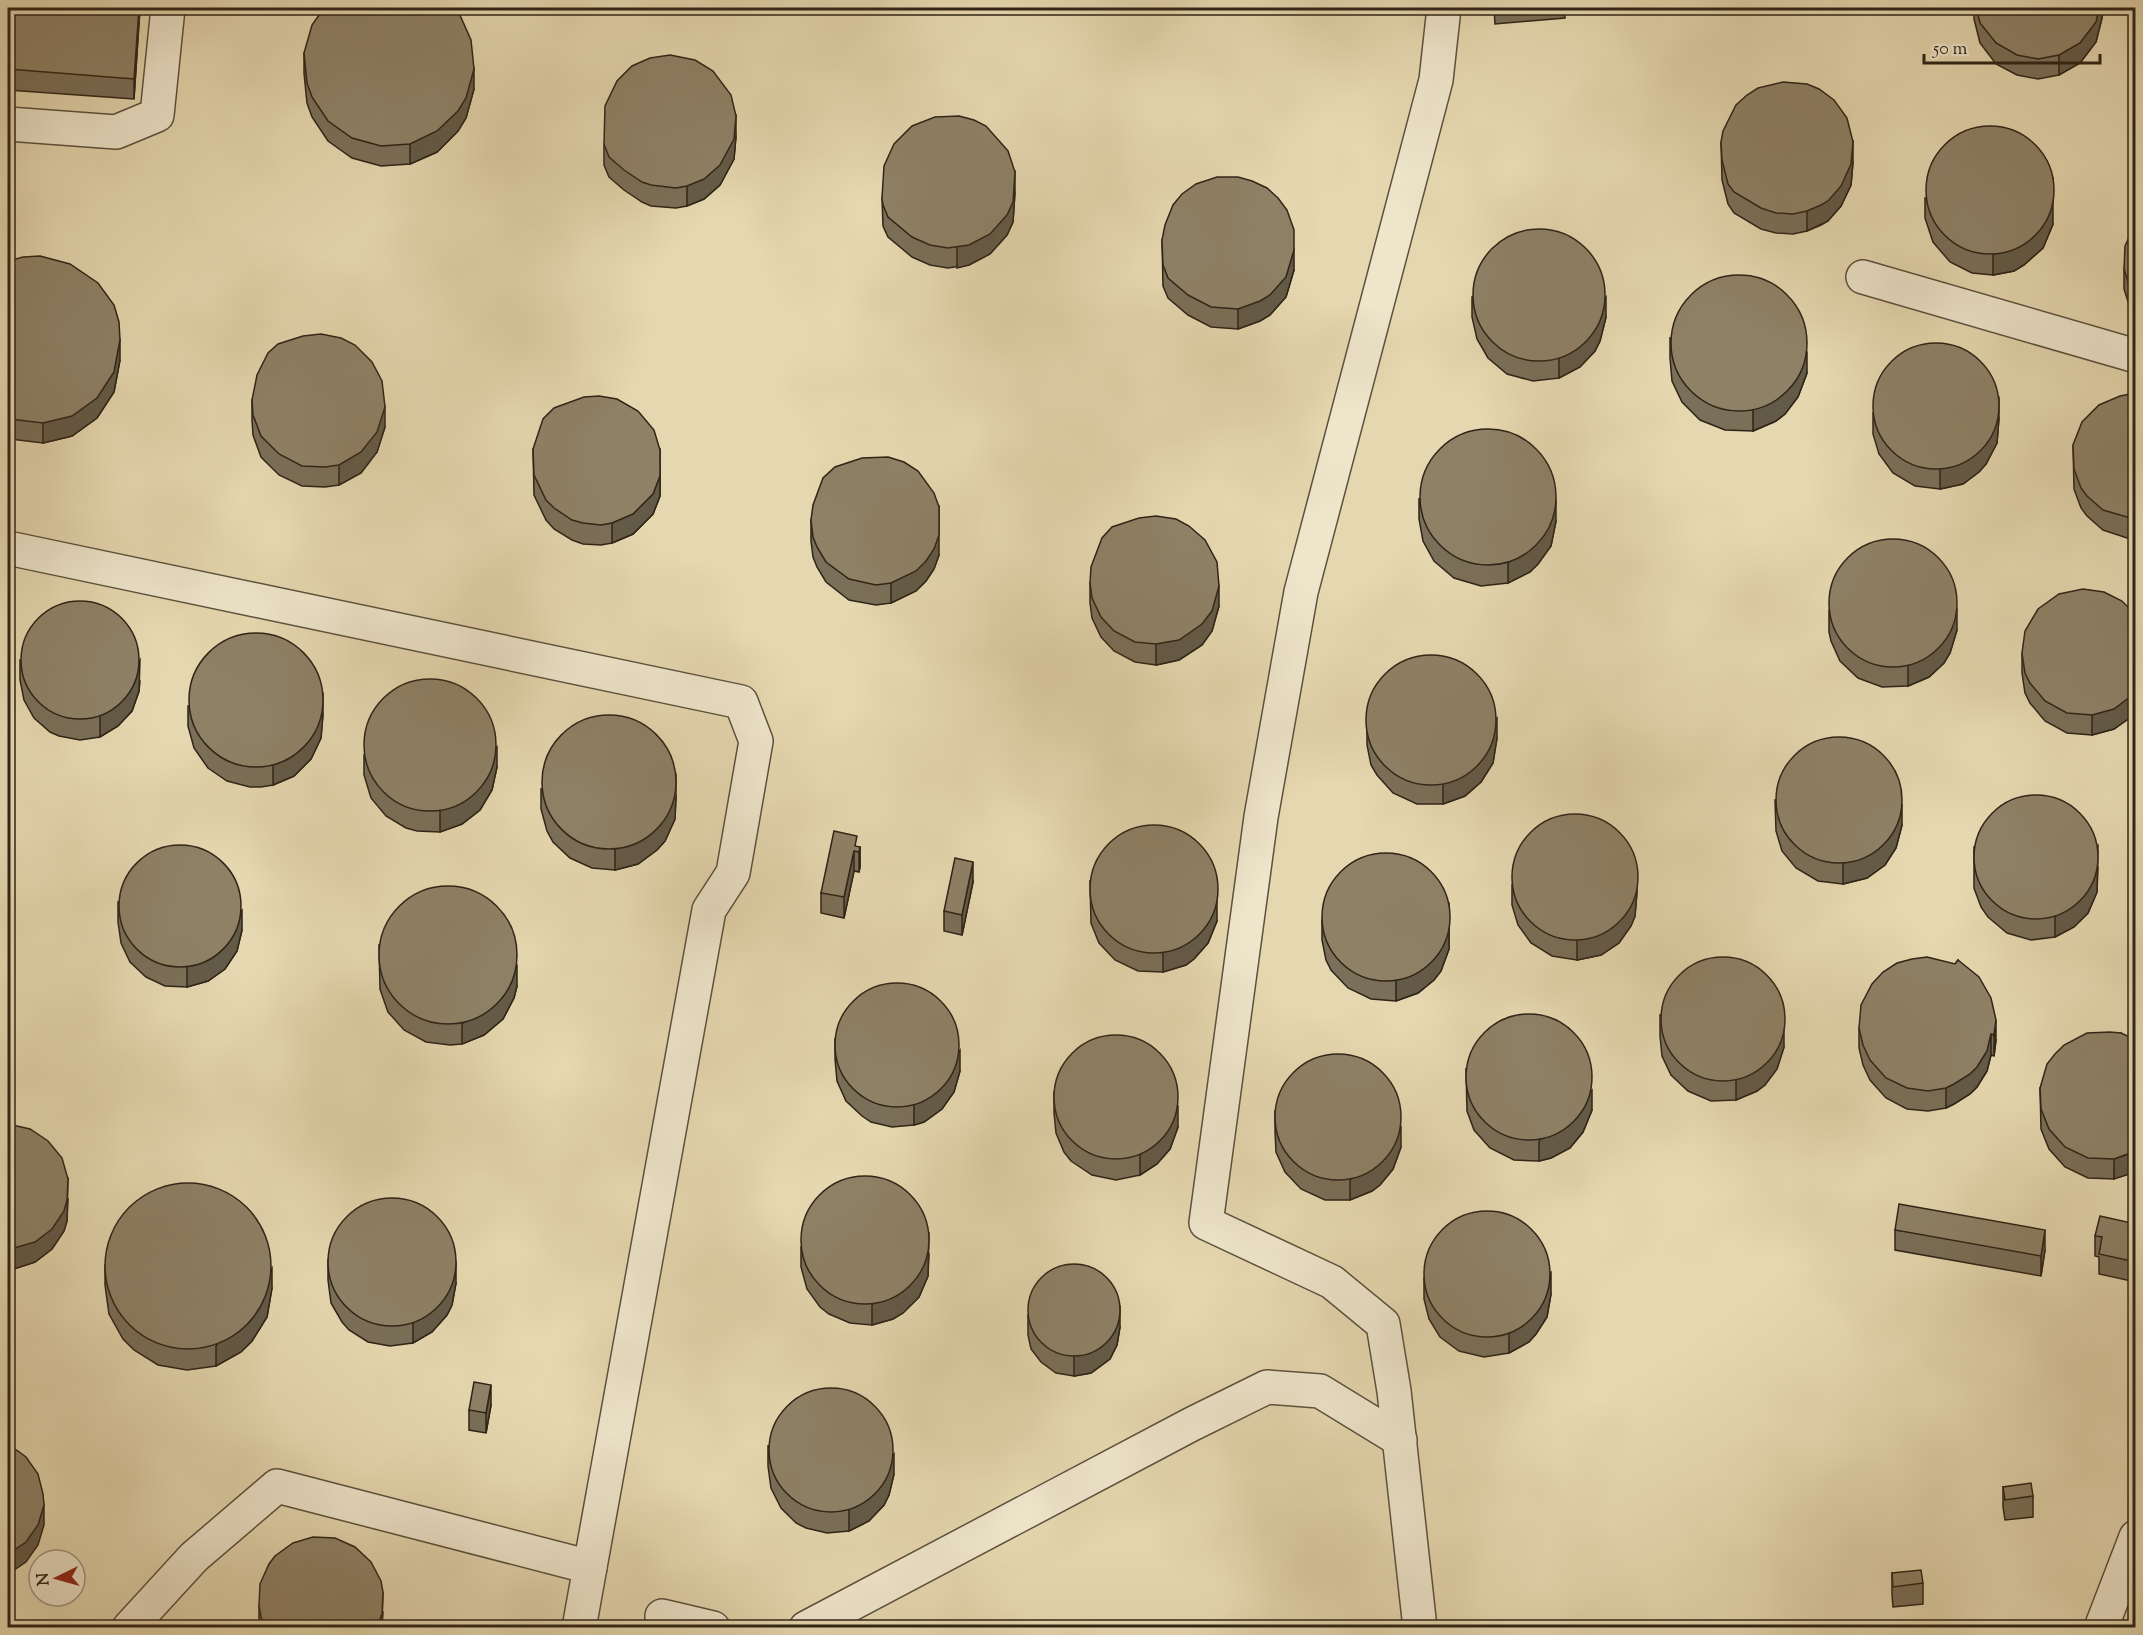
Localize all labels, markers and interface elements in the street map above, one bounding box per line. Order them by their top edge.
scale bar [1924,27,2100,65]
text: 50 m [1932,37,1968,63]
north arrow [27,1548,87,1608]
text: N [33,1572,57,1586]

